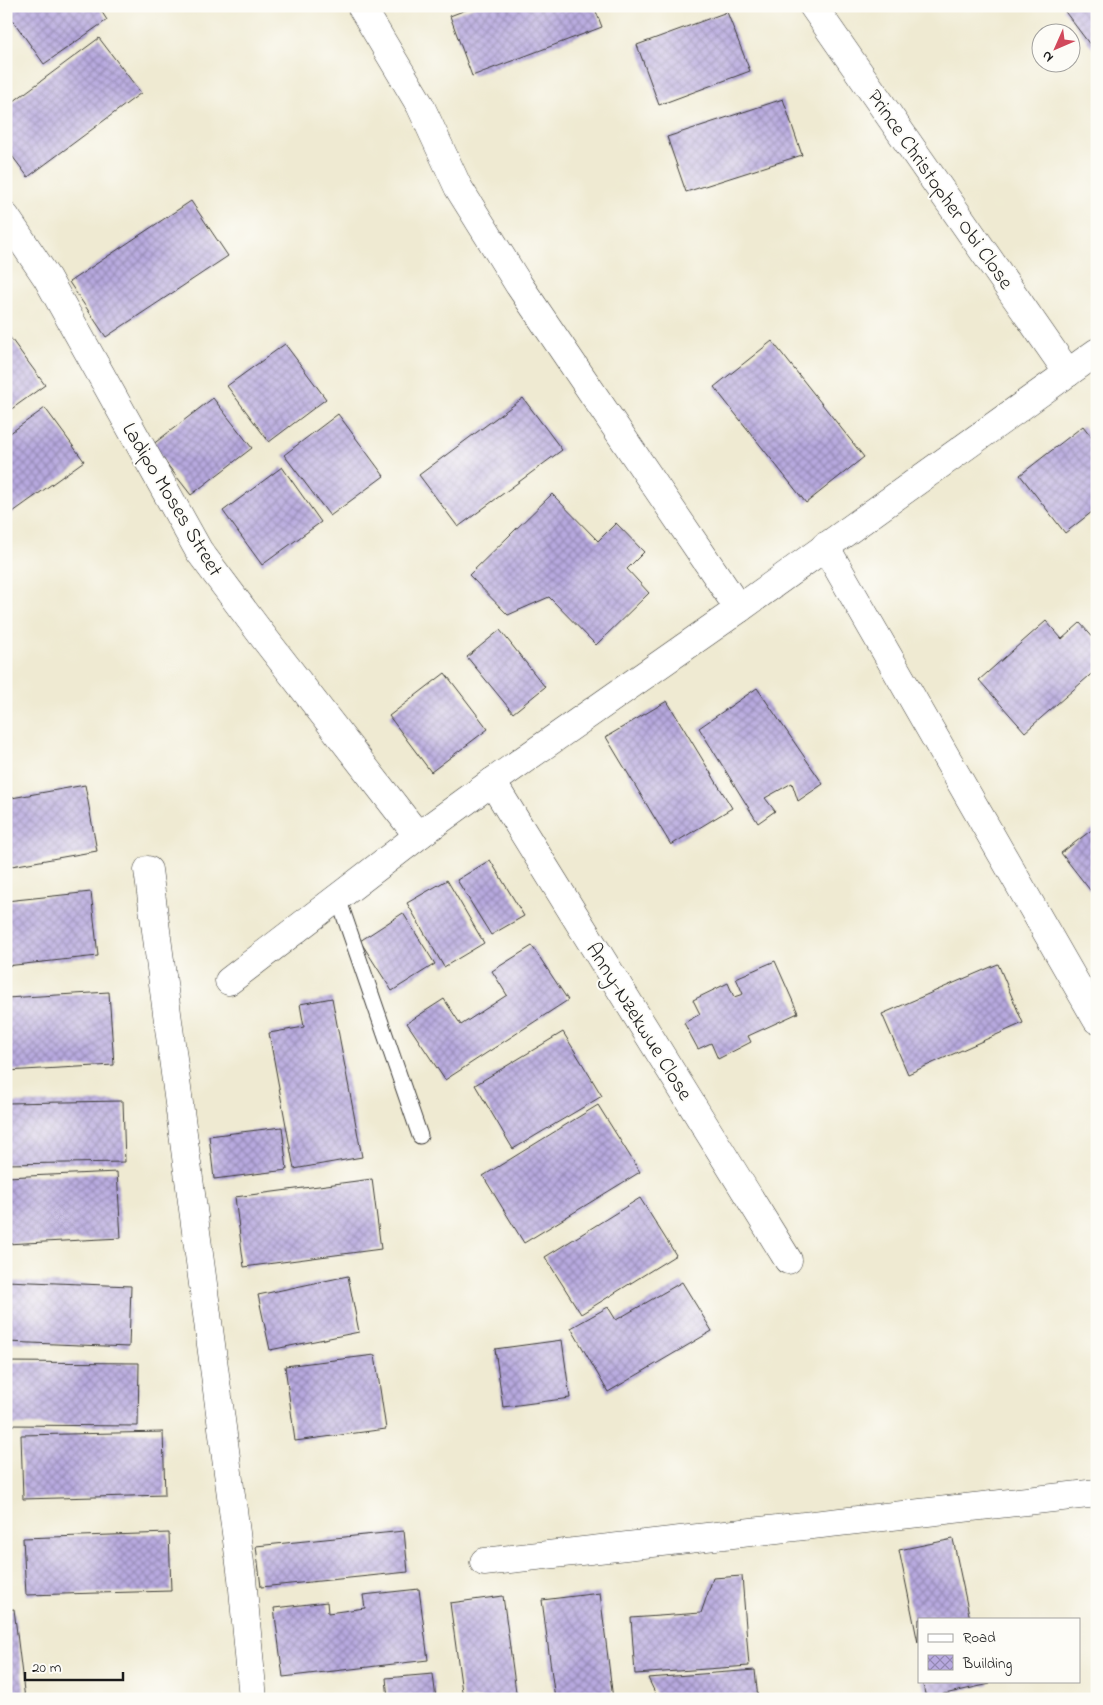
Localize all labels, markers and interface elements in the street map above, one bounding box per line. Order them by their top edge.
north arrow [1030,22,1080,72]
text: N [1037,45,1059,67]
street label: Prince Christopher Obi Close [859,84,1020,297]
street label: Ladipo Moses Street [113,417,229,583]
street label: Anny-Nzekwue Close [576,937,699,1108]
legend [918,1618,1080,1682]
text: Road [963,1627,996,1649]
scale bar [25,1650,122,1682]
text: Building [962,1653,1012,1676]
text: 20 m [32,1657,62,1679]

